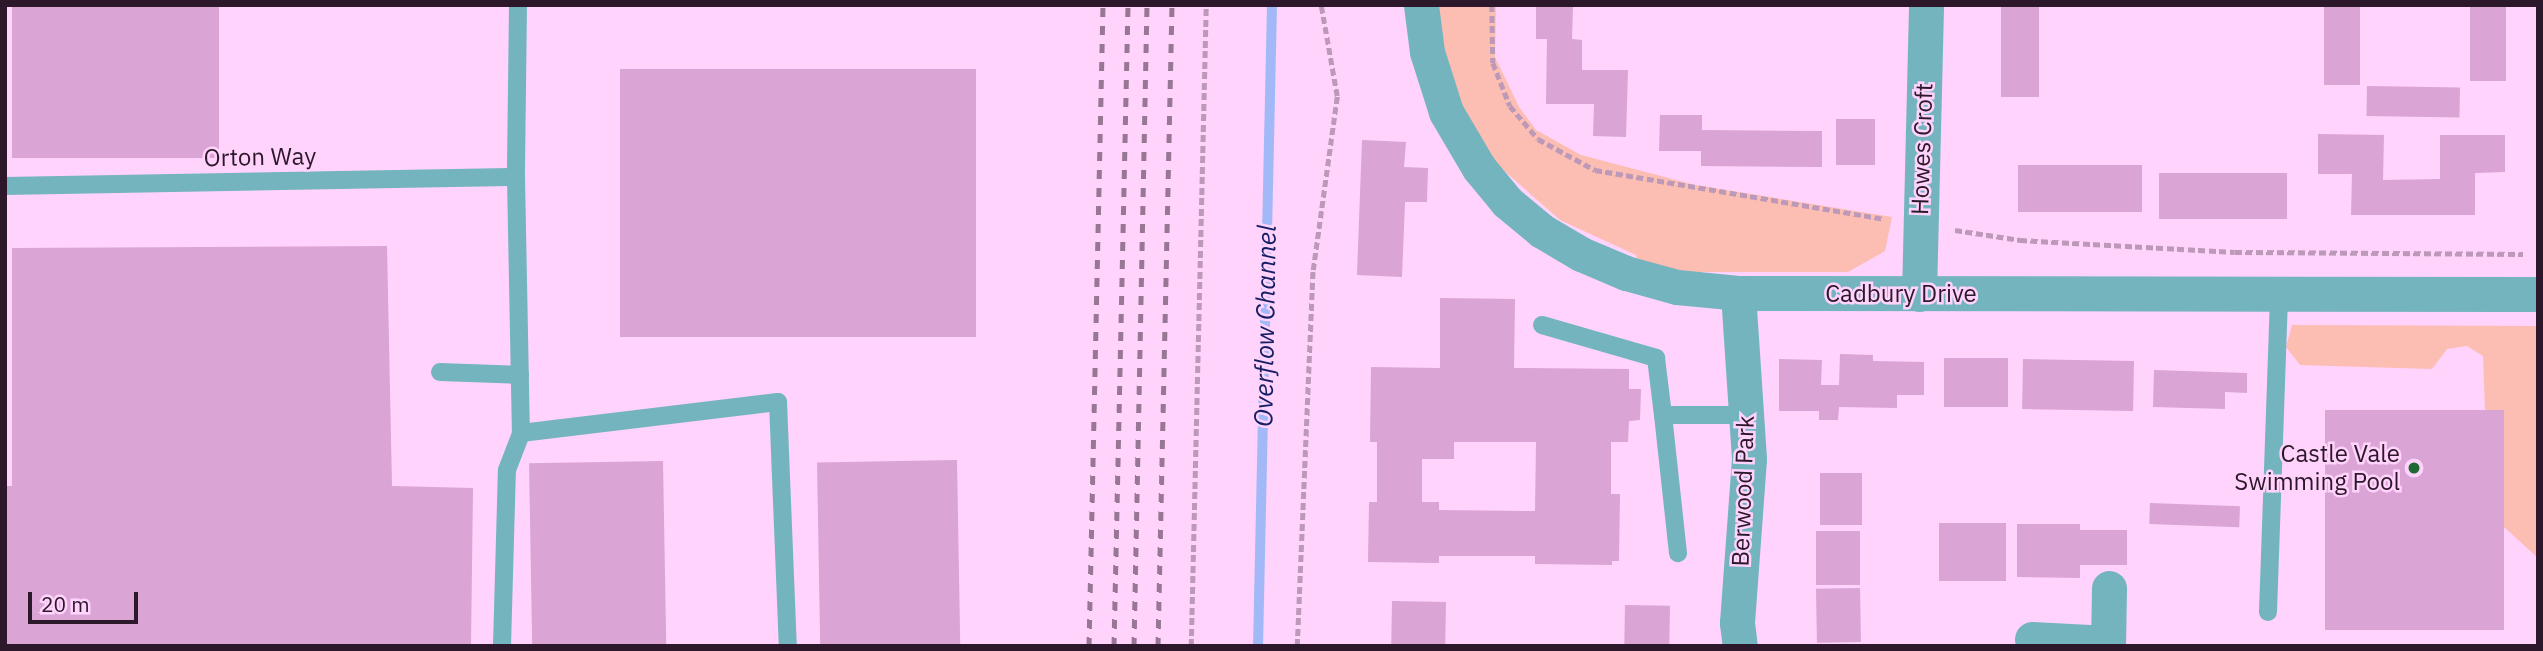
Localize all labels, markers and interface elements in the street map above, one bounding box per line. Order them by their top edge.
street label: Howes Croft [1905,82,1939,216]
street label: Orton Way [203,142,317,172]
water label: Overflow Channel [1248,225,1282,427]
street label: Cadbury Drive [1825,280,1977,308]
street label: Berwood Park [1726,415,1760,567]
place label: Castle Vale Swimming Pool [2234,440,2400,496]
marker: Castle Vale Swimming Pool [2406,460,2422,476]
scale bar [32,578,142,622]
text: 20 m [41,590,90,618]

